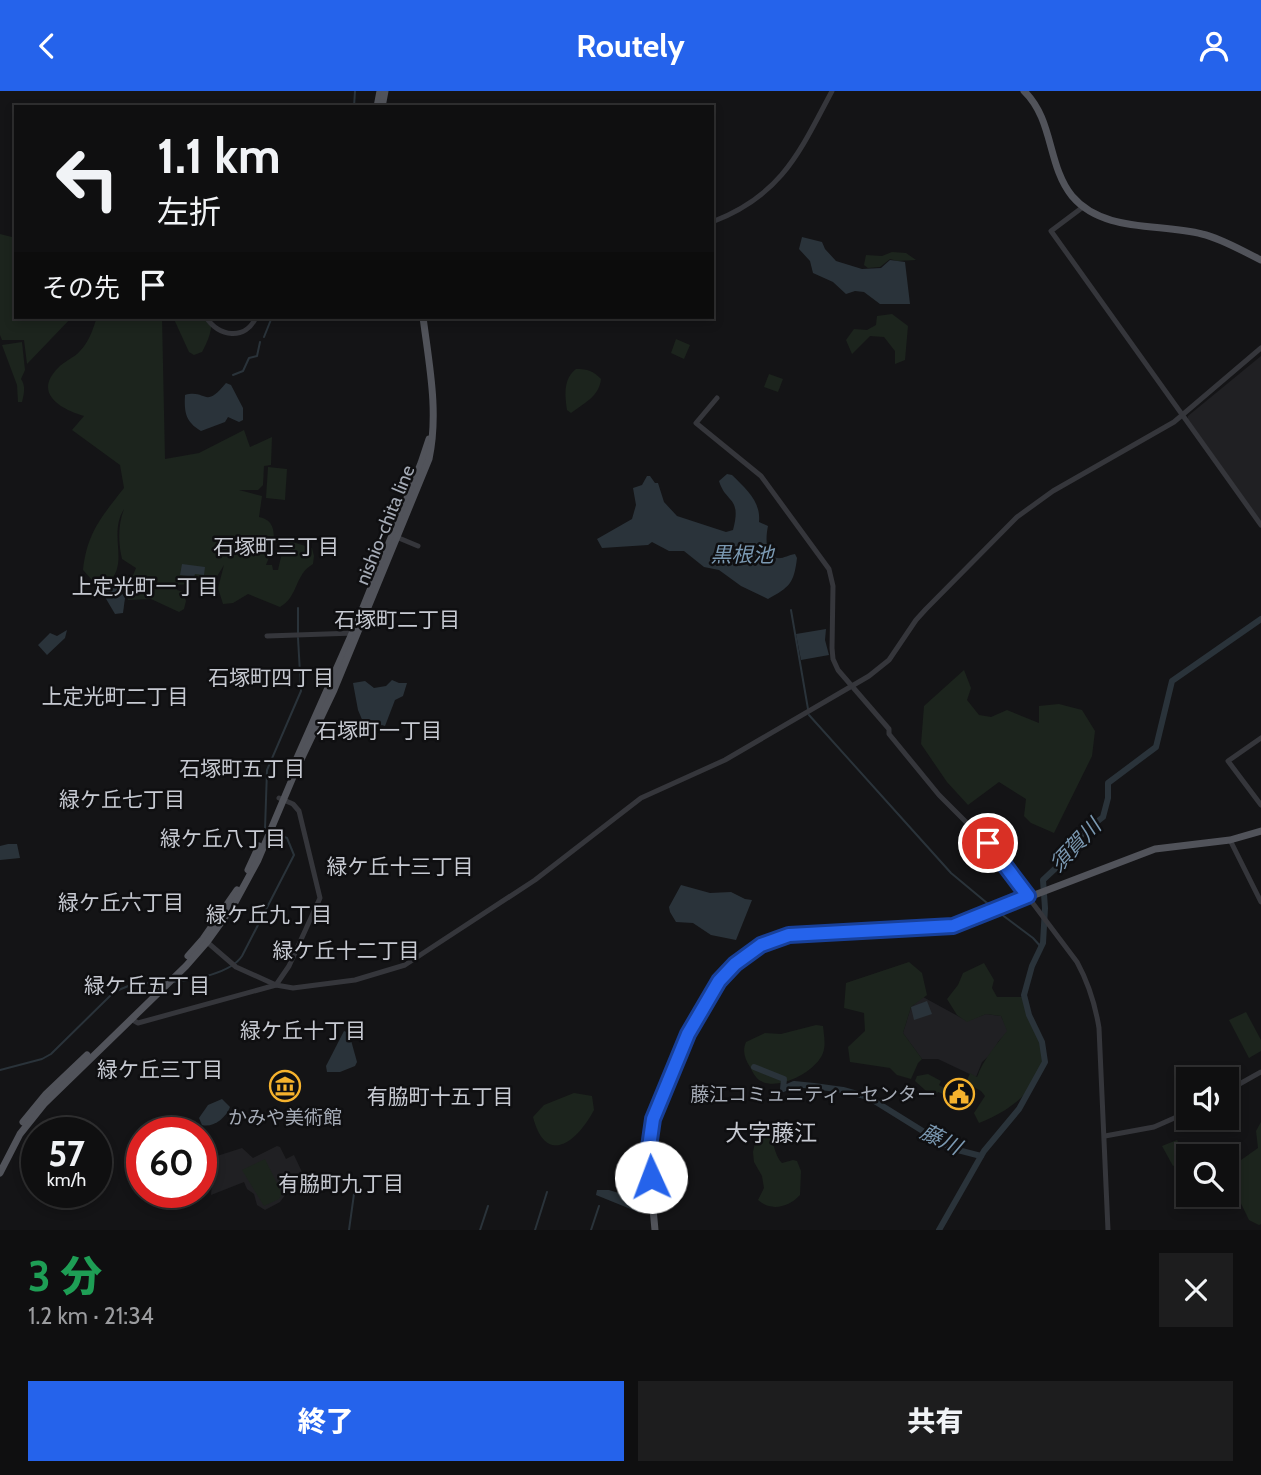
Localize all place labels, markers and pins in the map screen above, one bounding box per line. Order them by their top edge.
pin [958,813,1018,873]
museum icon: かみや美術館 [268,1069,302,1103]
public building icon: 藤江コミュニティーセンター [942,1077,976,1111]
place label: 藤江コミュニティーセンター [690,1083,936,1106]
place label: かみや美術館 [228,1106,342,1129]

